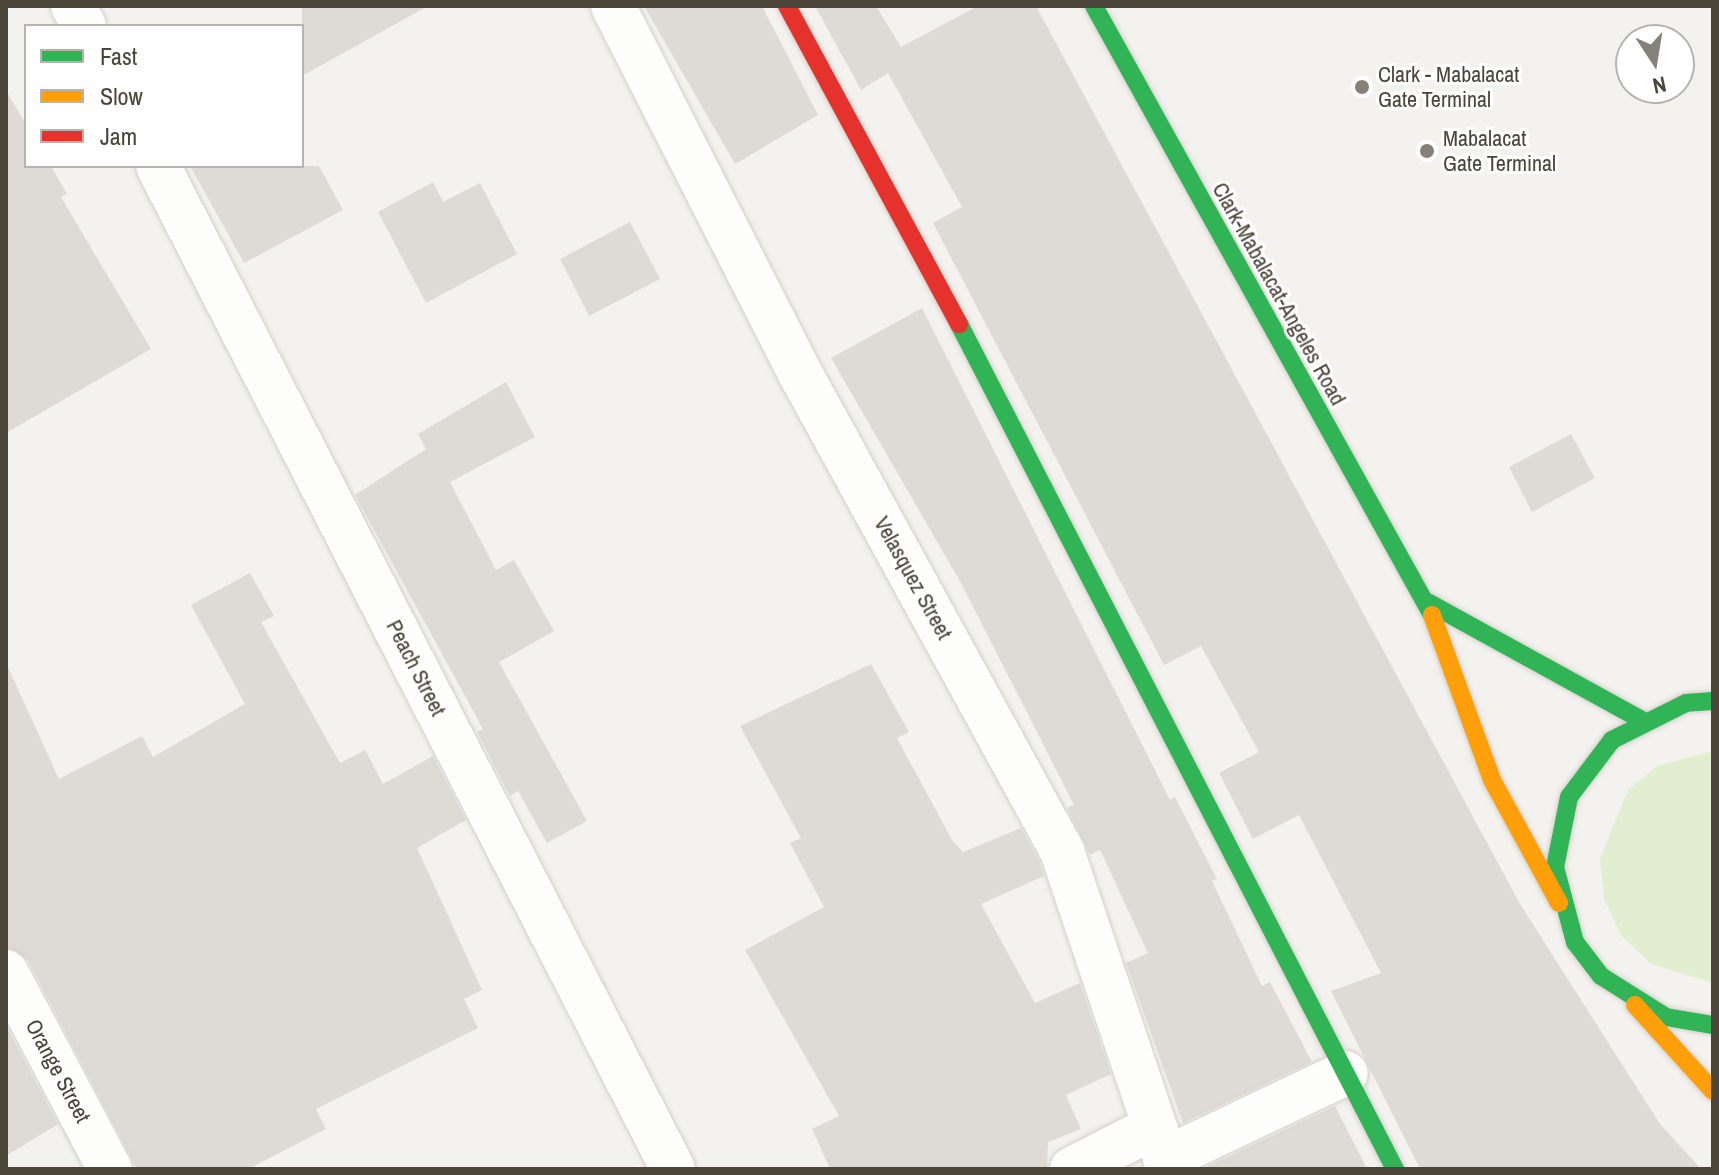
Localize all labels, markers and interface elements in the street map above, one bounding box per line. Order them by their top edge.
legend [24,24,304,168]
north arrow [1615,24,1695,104]
text: Fast [100,40,137,72]
place label: Clark - Mabalacat Gate Terminal [1378,61,1519,112]
text: N [1650,69,1669,102]
marker: Clark - Mabalacat Gate Terminal [1353,78,1371,96]
text: Slow [100,80,143,112]
text: Jam [100,120,137,152]
place label: Mabalacat Gate Terminal [1443,125,1556,176]
marker: Mabalacat Gate Terminal [1418,142,1436,160]
street label: Clark-Mabalacat-Angeles Road [1207,178,1351,410]
street label: Velasquez Street [868,512,958,644]
street label: Peach Street [381,616,451,720]
street label: Orange Street [20,1015,96,1127]

